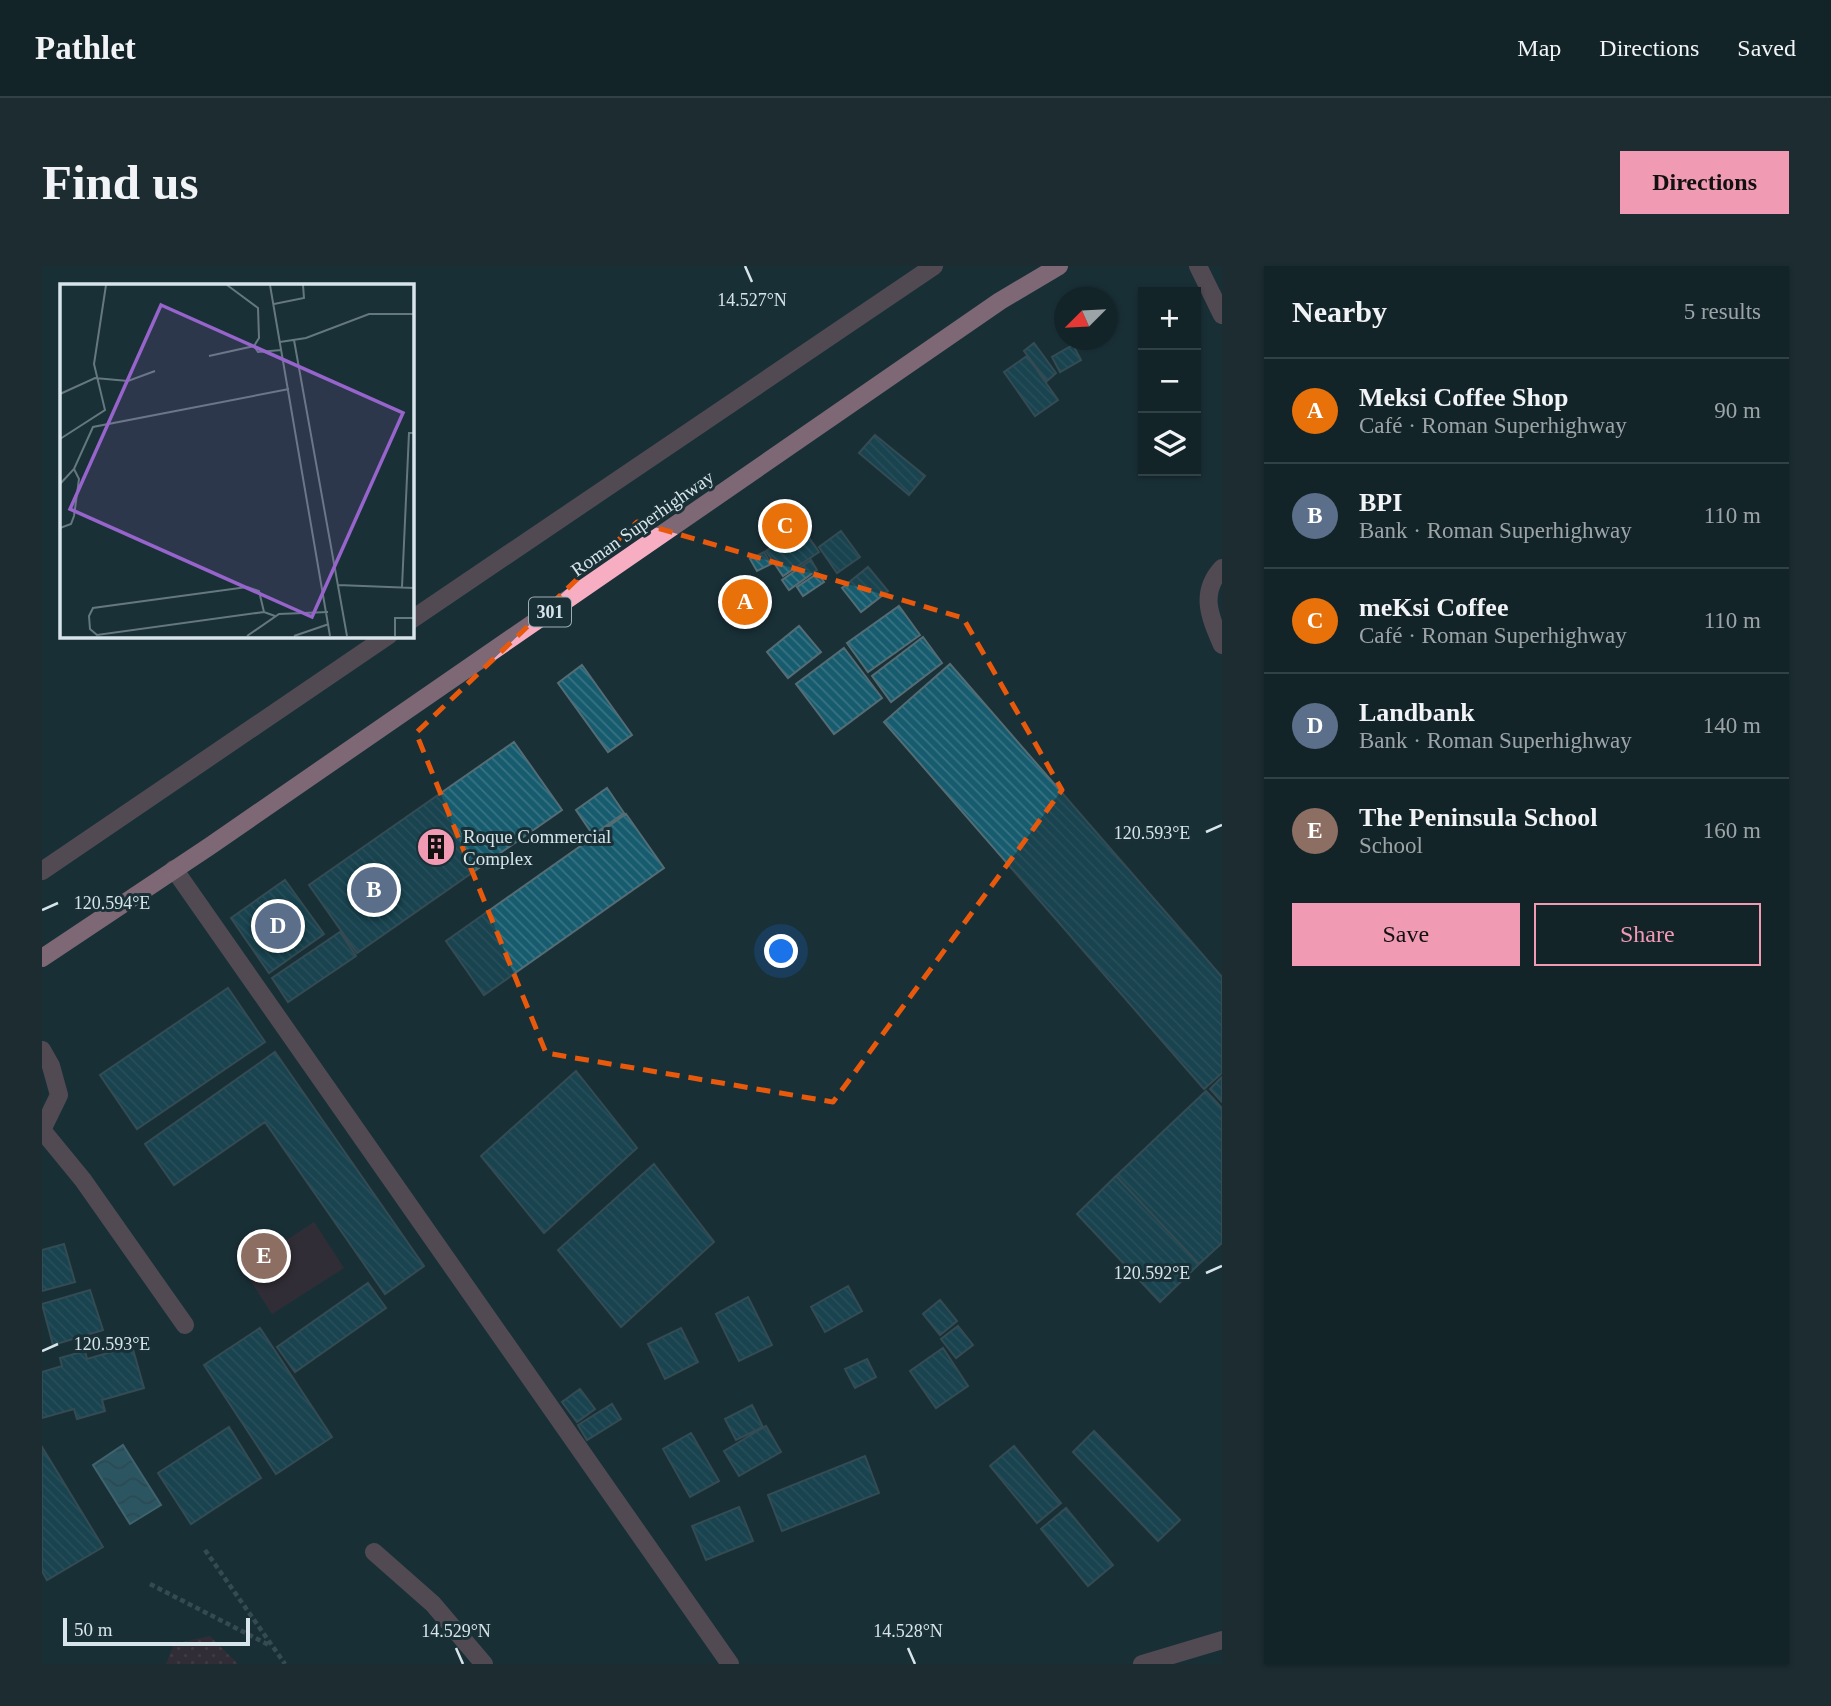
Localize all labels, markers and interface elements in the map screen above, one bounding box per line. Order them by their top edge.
text: Pathlet [35,30,136,66]
text: Map [1517,35,1561,61]
text: Directions [1599,35,1699,61]
text: Saved [1737,35,1796,61]
button: Directions [1620,151,1789,214]
text: Find us [42,155,199,210]
inset map [60,284,413,637]
north arrow [1054,287,1117,350]
map controls [1138,287,1201,476]
button: + [1138,287,1201,350]
text: 14.527°N [717,290,787,310]
text: Nearby [1292,295,1387,328]
text: 5 results [1684,299,1761,324]
button: − [1138,350,1201,413]
text: Meksi Coffee Shop [1359,383,1568,412]
text: A [1307,398,1323,423]
text: 90 m [1714,398,1761,423]
button: layers [1138,413,1201,476]
text: Café · Roman Superhighway [1359,413,1627,438]
street label: Roman Superhighway [567,466,718,581]
text: BPI [1359,488,1402,517]
pin: C [762,500,808,552]
text: B [1307,503,1323,528]
text: 110 m [1704,503,1761,528]
text: Bank · Roman Superhighway [1359,518,1632,543]
pin: A [722,576,768,628]
text: meKsi Coffee [1359,593,1508,622]
road number: 301 [529,598,571,626]
text: C [1307,608,1323,633]
text: 110 m [1704,608,1761,633]
text: Café · Roman Superhighway [1359,623,1627,648]
text: Landbank [1359,698,1475,727]
text: D [1307,713,1323,738]
text: 140 m [1703,713,1761,738]
text: Bank · Roman Superhighway [1359,728,1632,753]
text: The Peninsula School [1359,803,1597,832]
text: E [1307,818,1323,843]
text: 160 m [1703,818,1761,843]
text: 120.593°E [1114,823,1190,843]
building icon: Roque Commercial Complex [415,826,457,868]
place label: Roque Commercial Complex [463,826,611,869]
text: School [1359,833,1423,858]
pin: B [351,864,397,916]
text: 120.594°E [74,893,150,913]
pin: D [255,900,301,952]
button: Save [1292,903,1520,966]
button: Share [1534,903,1761,966]
your location [764,934,798,968]
pin: E [241,1230,287,1282]
text: 120.592°E [1114,1263,1190,1283]
text: 120.593°E [74,1334,150,1354]
scale bar [63,1615,250,1647]
text: 50 m [74,1619,113,1640]
text: 14.529°N [421,1621,491,1641]
text: 14.528°N [873,1621,943,1641]

